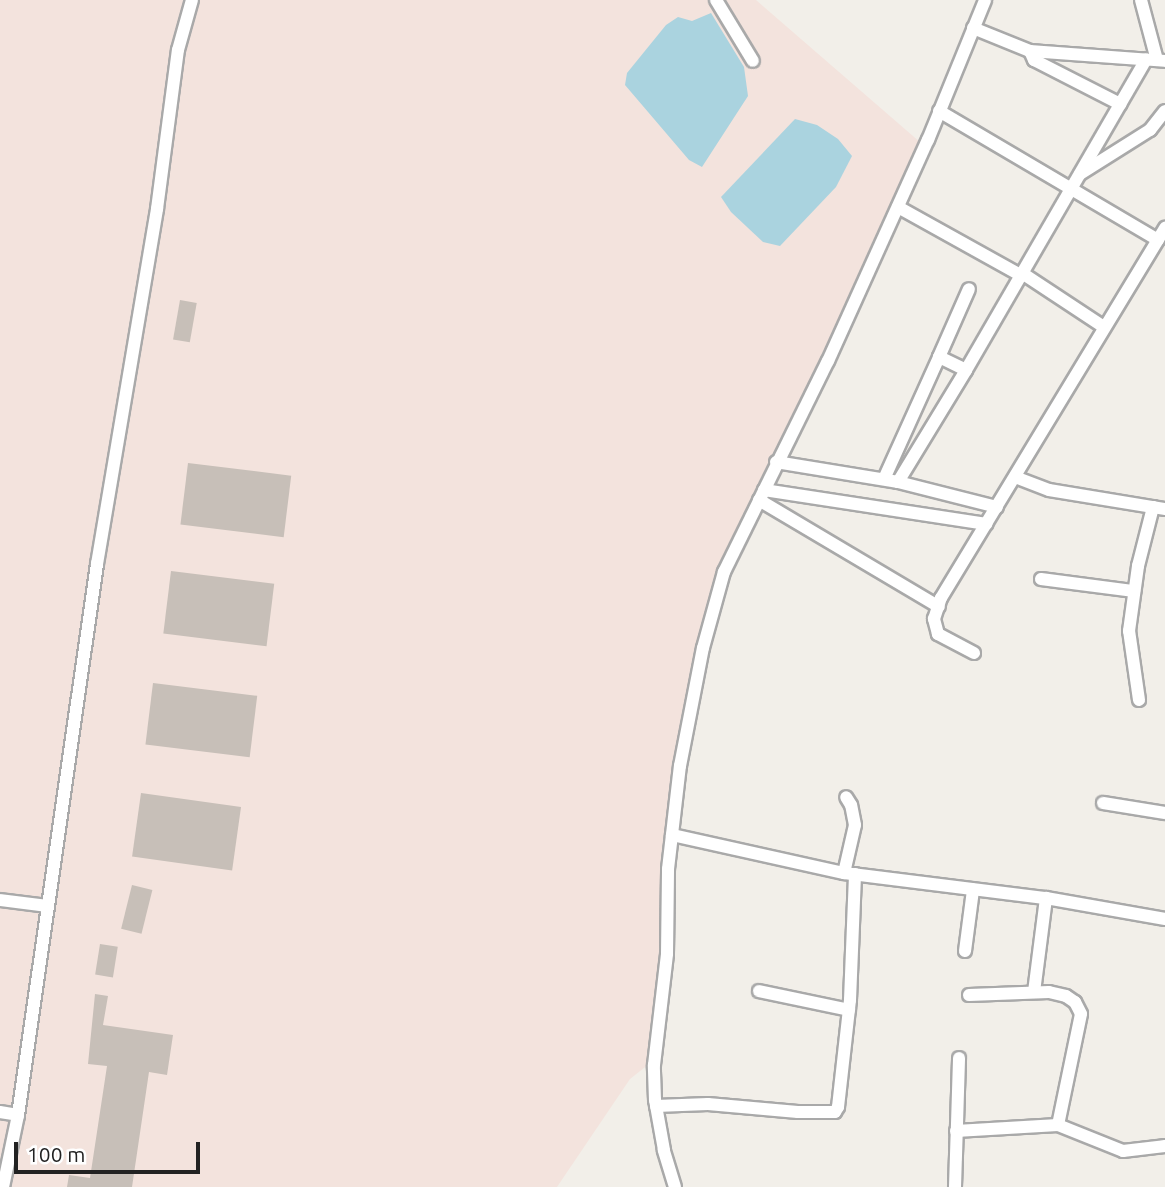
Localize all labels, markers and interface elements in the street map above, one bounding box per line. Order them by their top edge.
scale bar [18,1128,203,1172]
text: 100 m [27,1142,85,1166]

